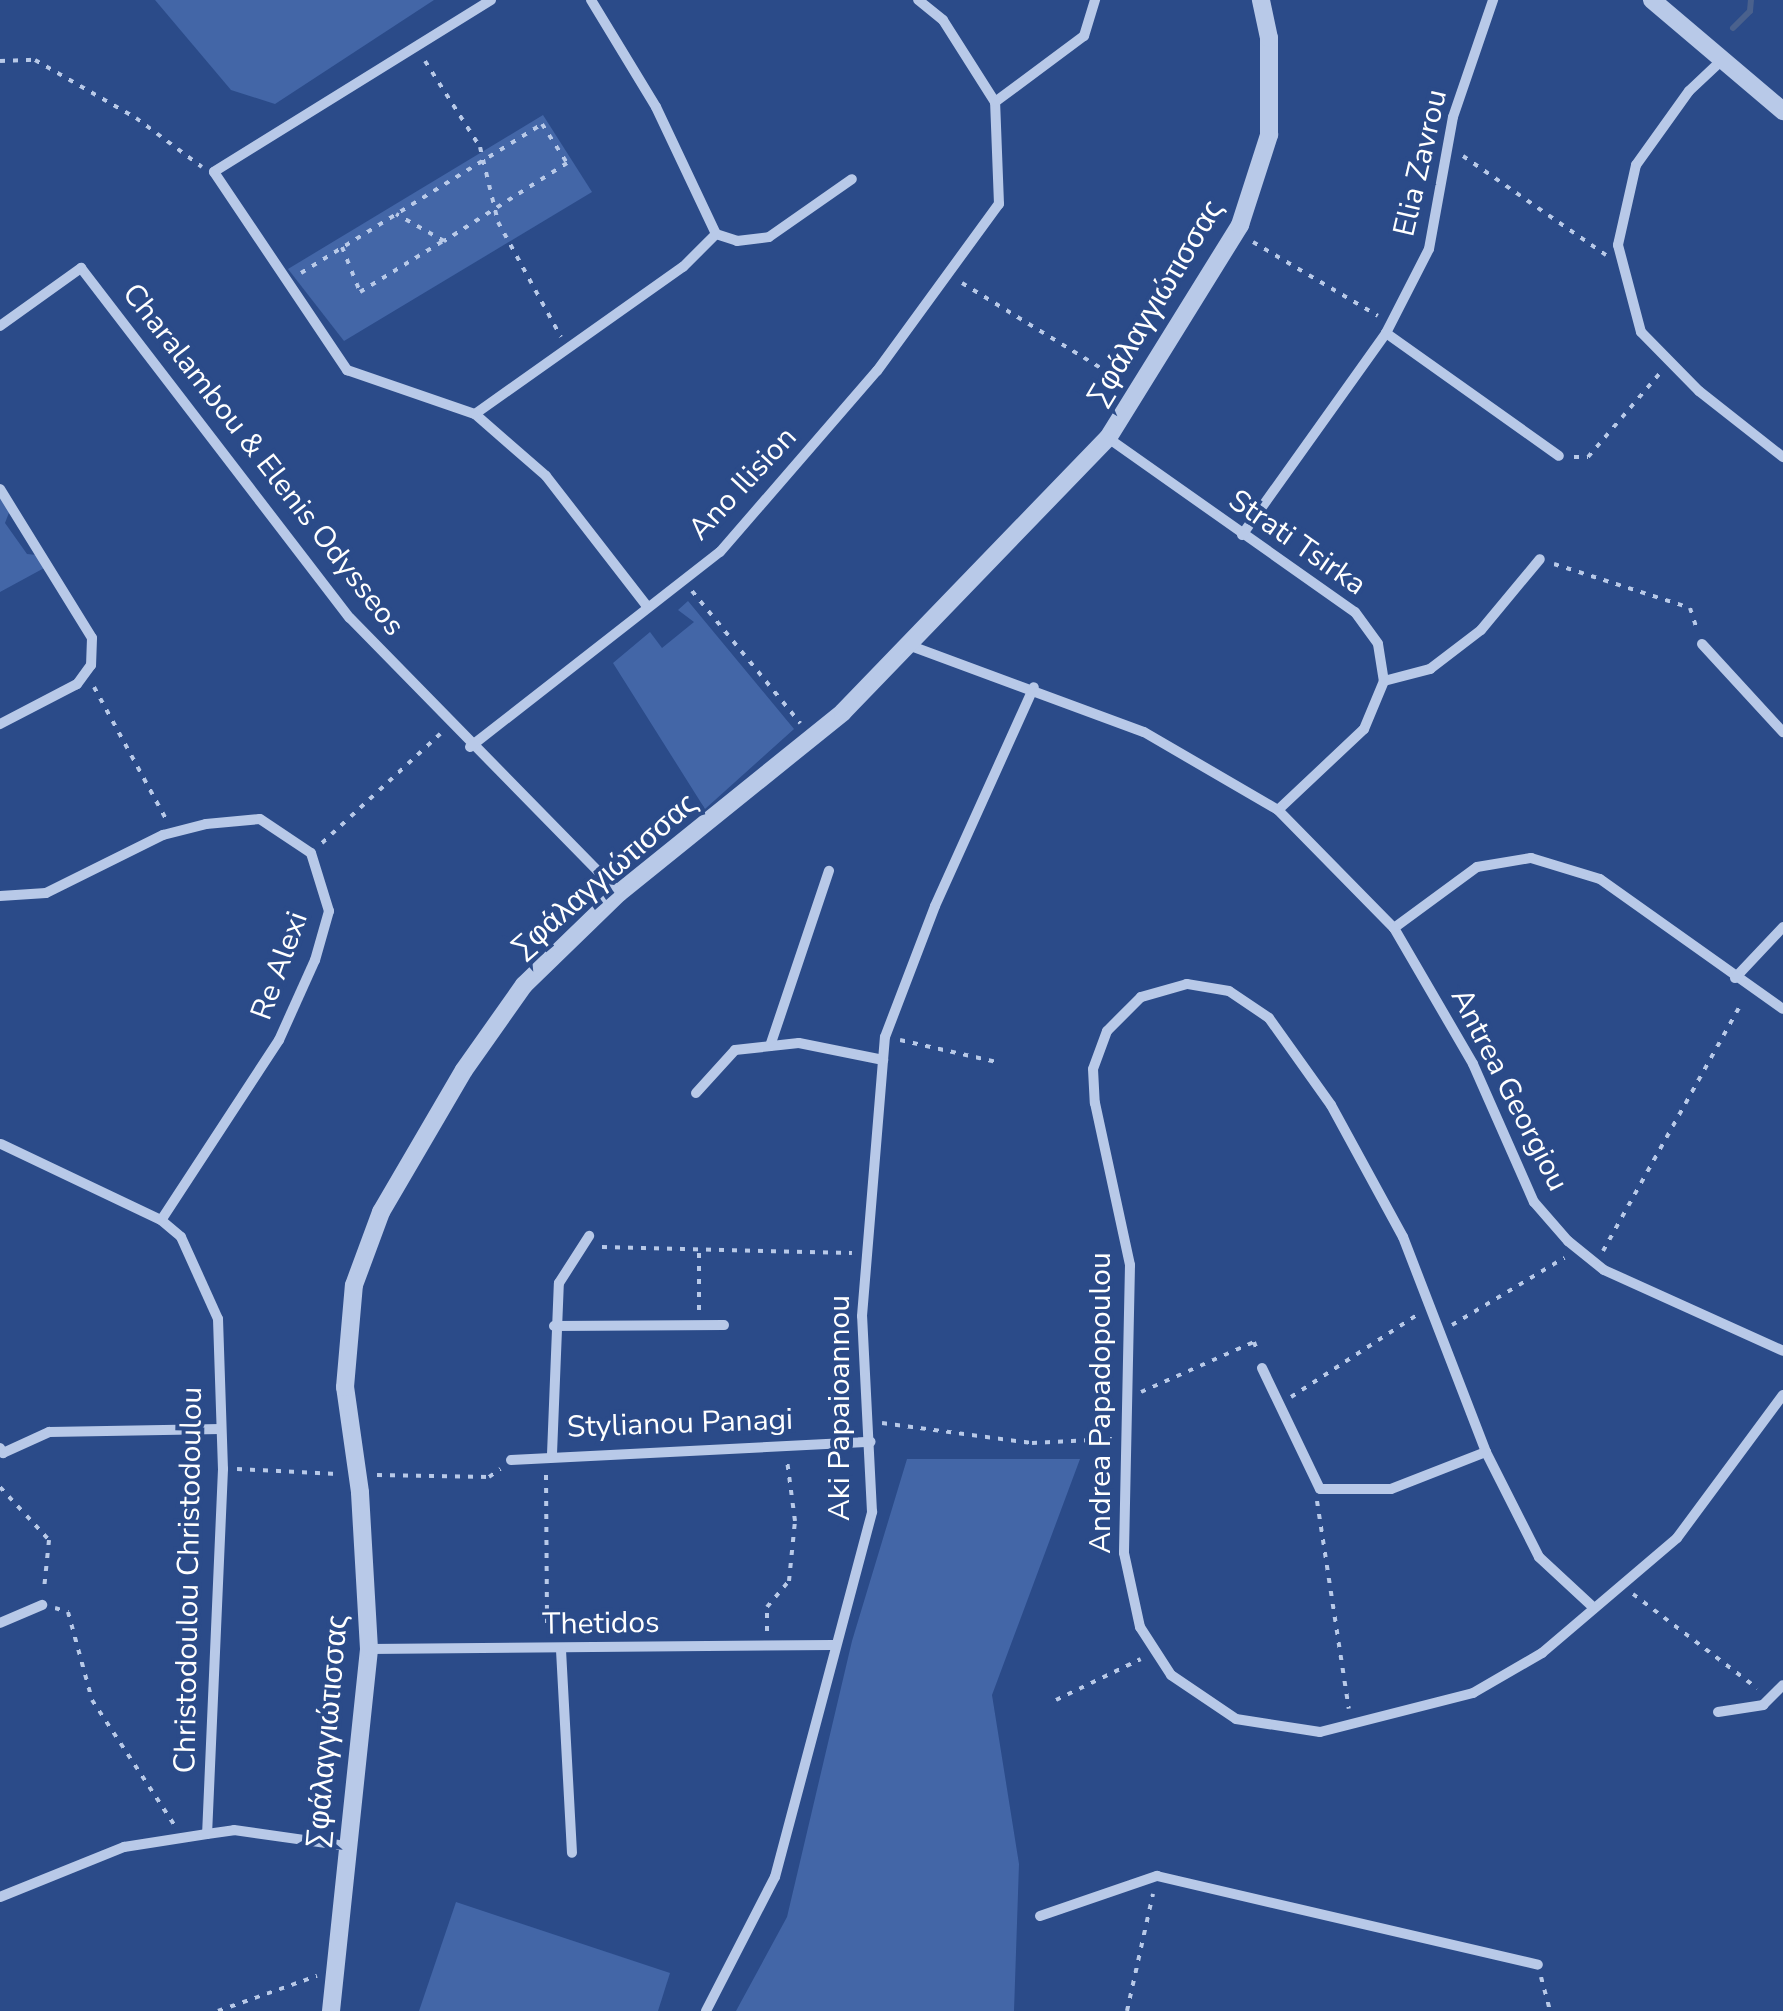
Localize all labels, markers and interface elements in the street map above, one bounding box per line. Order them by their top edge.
street label: Elia Zavrou [1387,86,1455,240]
street label: Σφάλαγγιώτισσας [1080,194,1232,412]
street label: Charalambou & Elenis Odysseos [114,277,412,643]
street label: Ano Ilision [681,420,805,548]
street label: Strati Tsirka [1221,483,1373,603]
street label: Σφάλαγγιώτισσας [505,786,705,966]
street label: Re Alexi [244,907,316,1025]
street label: Antrea Georgiou [1442,983,1576,1197]
street label: Andrea Papadopoulou [1083,1252,1119,1554]
street label: Aki Papaioannou [822,1295,858,1521]
street label: Christodoulou Christodoulou [168,1386,210,1774]
street label: Stylianou Panagi [566,1402,794,1446]
street label: Thetidos [542,1605,660,1643]
street label: Σφάλαγγιώτισσας [300,1613,356,1849]

